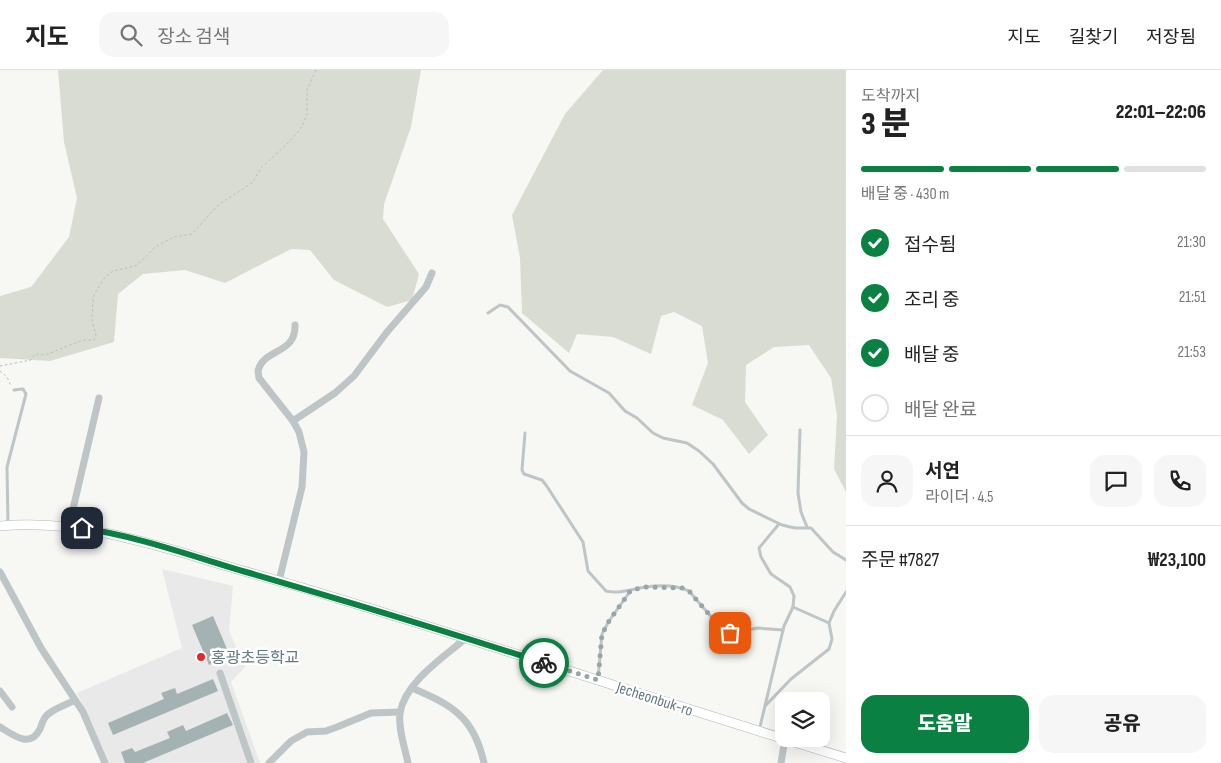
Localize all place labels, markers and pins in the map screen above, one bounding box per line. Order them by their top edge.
pin [61,507,103,549]
pin [709,612,751,654]
place label: 홍광초등학교 [211,649,299,668]
marker: 홍광초등학교 [195,651,207,663]

